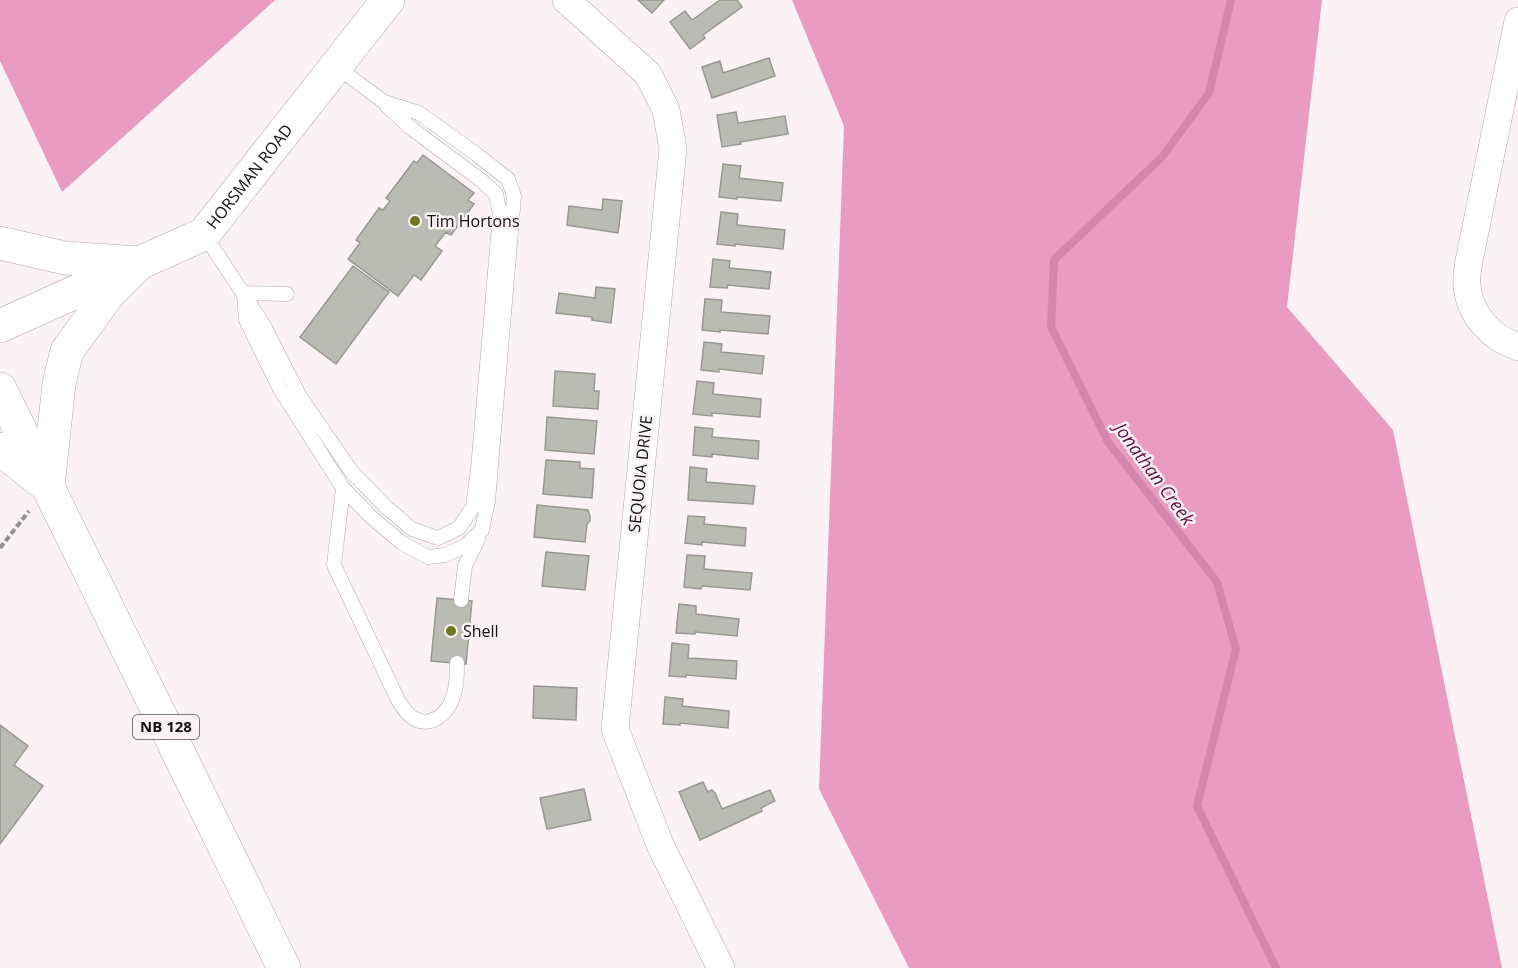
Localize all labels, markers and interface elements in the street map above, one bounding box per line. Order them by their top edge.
street label: HORSMAN ROAD [201,119,297,233]
place label: Tim Hortons [427,210,520,232]
marker: Tim Hortons [408,214,422,228]
street label: SEQUOIA DRIVE [623,414,657,534]
water label: Jonathan Creek [1108,415,1201,531]
place label: Shell [463,620,499,642]
marker: Shell [444,624,458,638]
road number: NB 128 [133,715,199,739]

